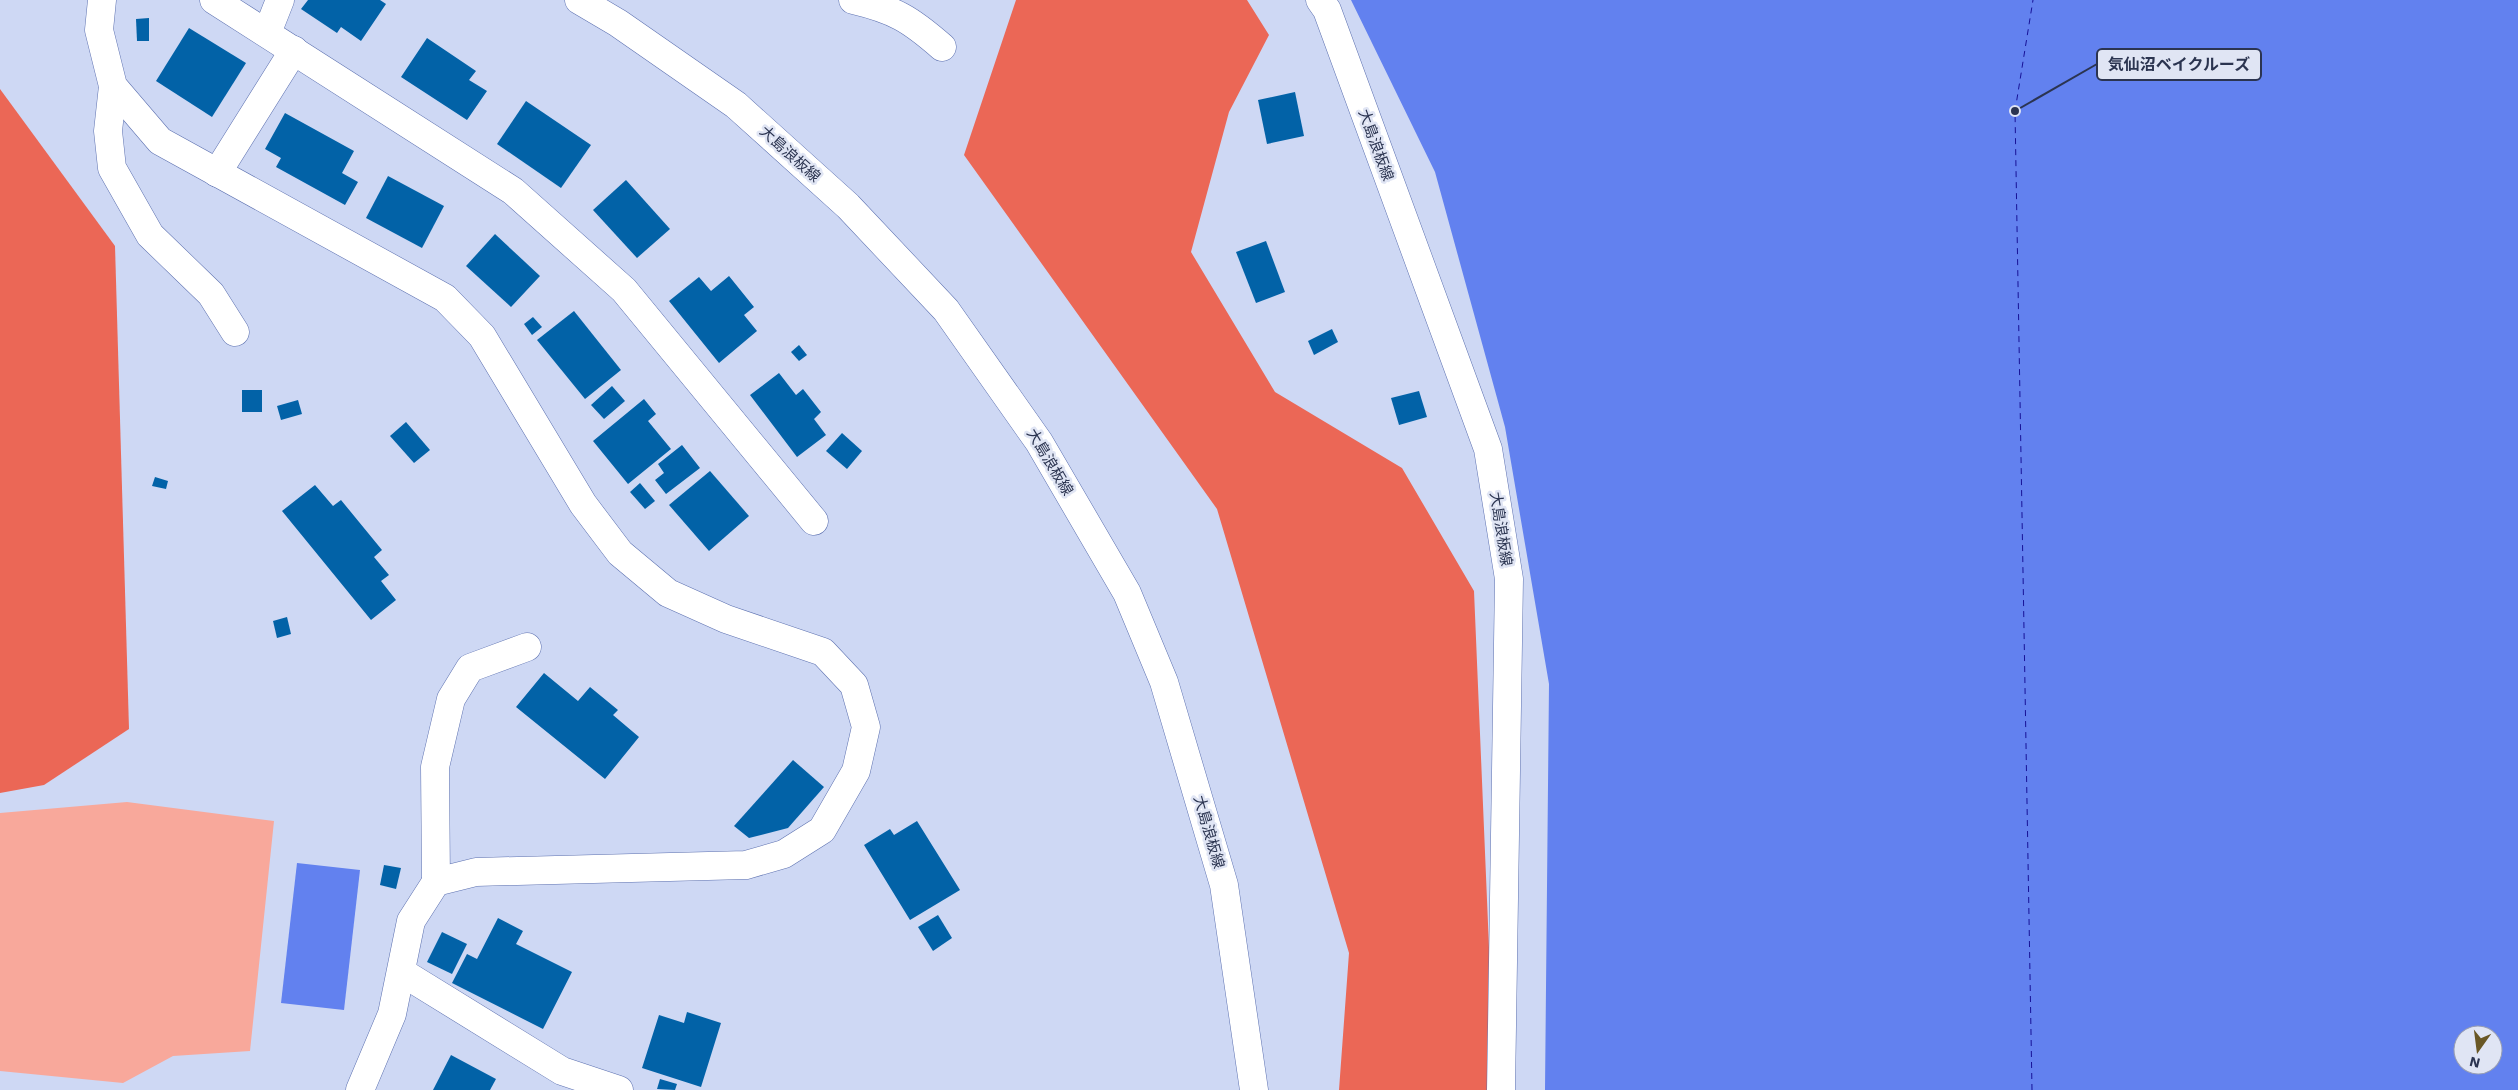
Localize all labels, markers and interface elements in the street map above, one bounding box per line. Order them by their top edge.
callout: 気仙沼ベイクルーズ [2097,49,2261,80]
text: 気仙沼ベイクルーズ [2108,55,2250,74]
street label: 大島浪板線 [1355,107,1397,183]
street label: 大島浪板線 [756,122,824,186]
street label: 大島浪板線 [1023,425,1077,499]
street label: 大島浪板線 [1486,491,1516,567]
street label: 大島浪板線 [1190,793,1228,871]
north arrow [2453,1025,2503,1075]
text: N [2468,1054,2482,1072]

